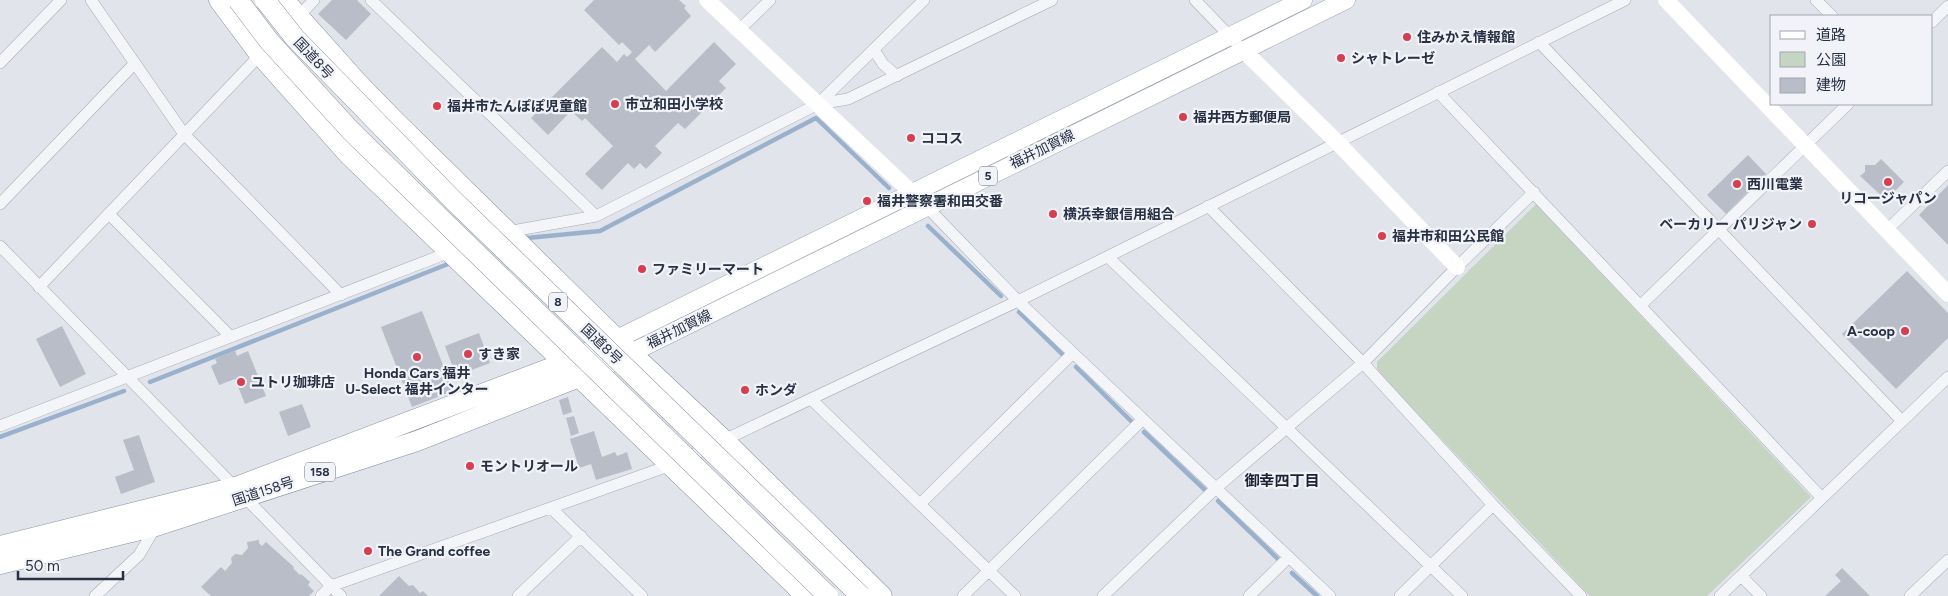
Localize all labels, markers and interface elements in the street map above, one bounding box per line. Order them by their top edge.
legend [1770,15,1933,105]
text: 道路 [1816,26,1846,44]
place label: 住みかえ情報館 [1417,29,1515,46]
marker: 住みかえ情報館 [1401,31,1413,43]
street label: 国道8号 [290,34,337,83]
place label: シャトレーゼ [1351,50,1435,67]
text: 公園 [1816,51,1846,69]
marker: シャトレーゼ [1335,52,1347,64]
text: 建物 [1816,76,1846,94]
place label: 市立和田小学校 [625,96,723,113]
place label: 福井市たんぽぽ児童館 [447,98,587,115]
marker: 市立和田小学校 [609,98,621,110]
marker: 福井市たんぽぽ児童館 [431,100,443,112]
place label: 福井西方郵便局 [1193,109,1291,126]
marker: 福井西方郵便局 [1177,111,1189,123]
street label: 福井加賀線 [1007,126,1077,172]
place label: ココス [921,130,963,147]
marker: ココス [905,132,917,144]
road number: 5 [979,167,997,186]
place label: 西川電業 [1747,176,1803,193]
marker: リコージャパン [1882,176,1894,188]
marker: 西川電業 [1731,178,1743,190]
place label: リコージャパン [1839,190,1937,207]
place label: 福井警察署和田交番 [877,193,1003,210]
marker: 福井警察署和田交番 [861,195,873,207]
place label: 横浜幸銀信用組合 [1063,206,1175,223]
marker: 横浜幸銀信用組合 [1047,208,1059,220]
place label: ベーカリー パリジャン [1659,216,1802,233]
marker: ベーカリー パリジャン [1806,218,1818,230]
place label: 福井市和田公民館 [1392,228,1504,245]
marker: 福井市和田公民館 [1376,230,1388,242]
place label: ファミリーマート [652,261,764,278]
marker: ファミリーマート [636,263,648,275]
road number: 8 [549,292,567,312]
street label: 福井加賀線 [644,306,714,352]
street label: 国道8号 [578,321,626,368]
place label: A-coop [1847,323,1895,340]
marker: A-coop [1899,325,1911,337]
place label: すき家 [478,346,520,363]
marker: すき家 [462,348,474,360]
marker: Honda Cars 福井 U-Select 福井インター [411,351,423,363]
place label: Honda Cars 福井 U-Select 福井インター [345,365,489,398]
place label: ユトリ珈琲店 [251,374,335,391]
marker: ユトリ珈琲店 [235,376,247,388]
place label: ホンダ [755,382,797,399]
marker: ホンダ [739,384,751,396]
place label: モントリオール [480,458,578,475]
marker: モントリオール [464,460,476,472]
road number: 158 [305,462,335,482]
district label: 御幸四丁目 [1244,472,1320,490]
street label: 国道158号 [230,473,296,510]
place label: The Grand coffee [378,543,490,560]
marker: The Grand coffee [362,545,374,557]
scale bar [18,548,122,580]
text: 50 m [25,557,60,575]

